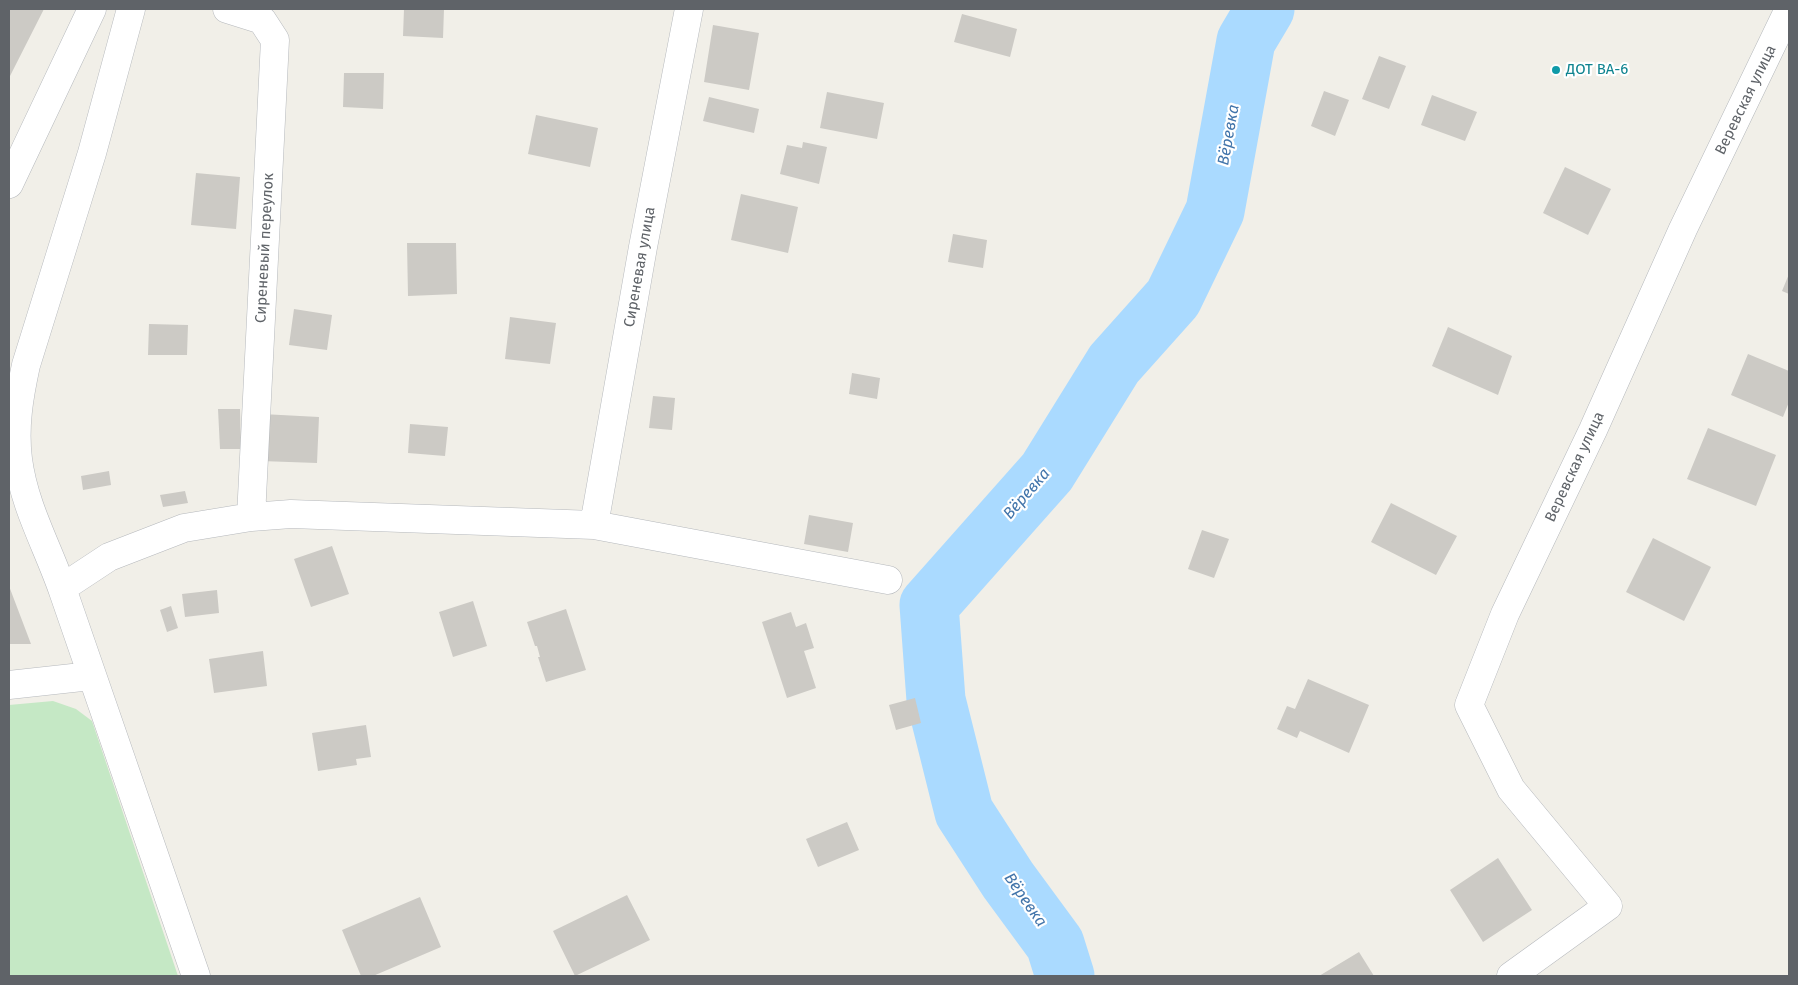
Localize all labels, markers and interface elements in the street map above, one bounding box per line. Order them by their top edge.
street label: Веревская улица [1712,42,1780,158]
place label: ДОТ ВА-6 [1566,61,1628,79]
marker: ДОТ ВА-6 [1550,64,1562,76]
water label: Вёревка [1214,103,1244,167]
street label: Сиреневый переулок [252,173,278,323]
street label: Сиреневая улица [621,205,659,329]
street label: Веревская улица [1542,409,1608,525]
water label: Вёревка [1000,465,1054,523]
water label: Вёревка [1000,869,1050,931]

